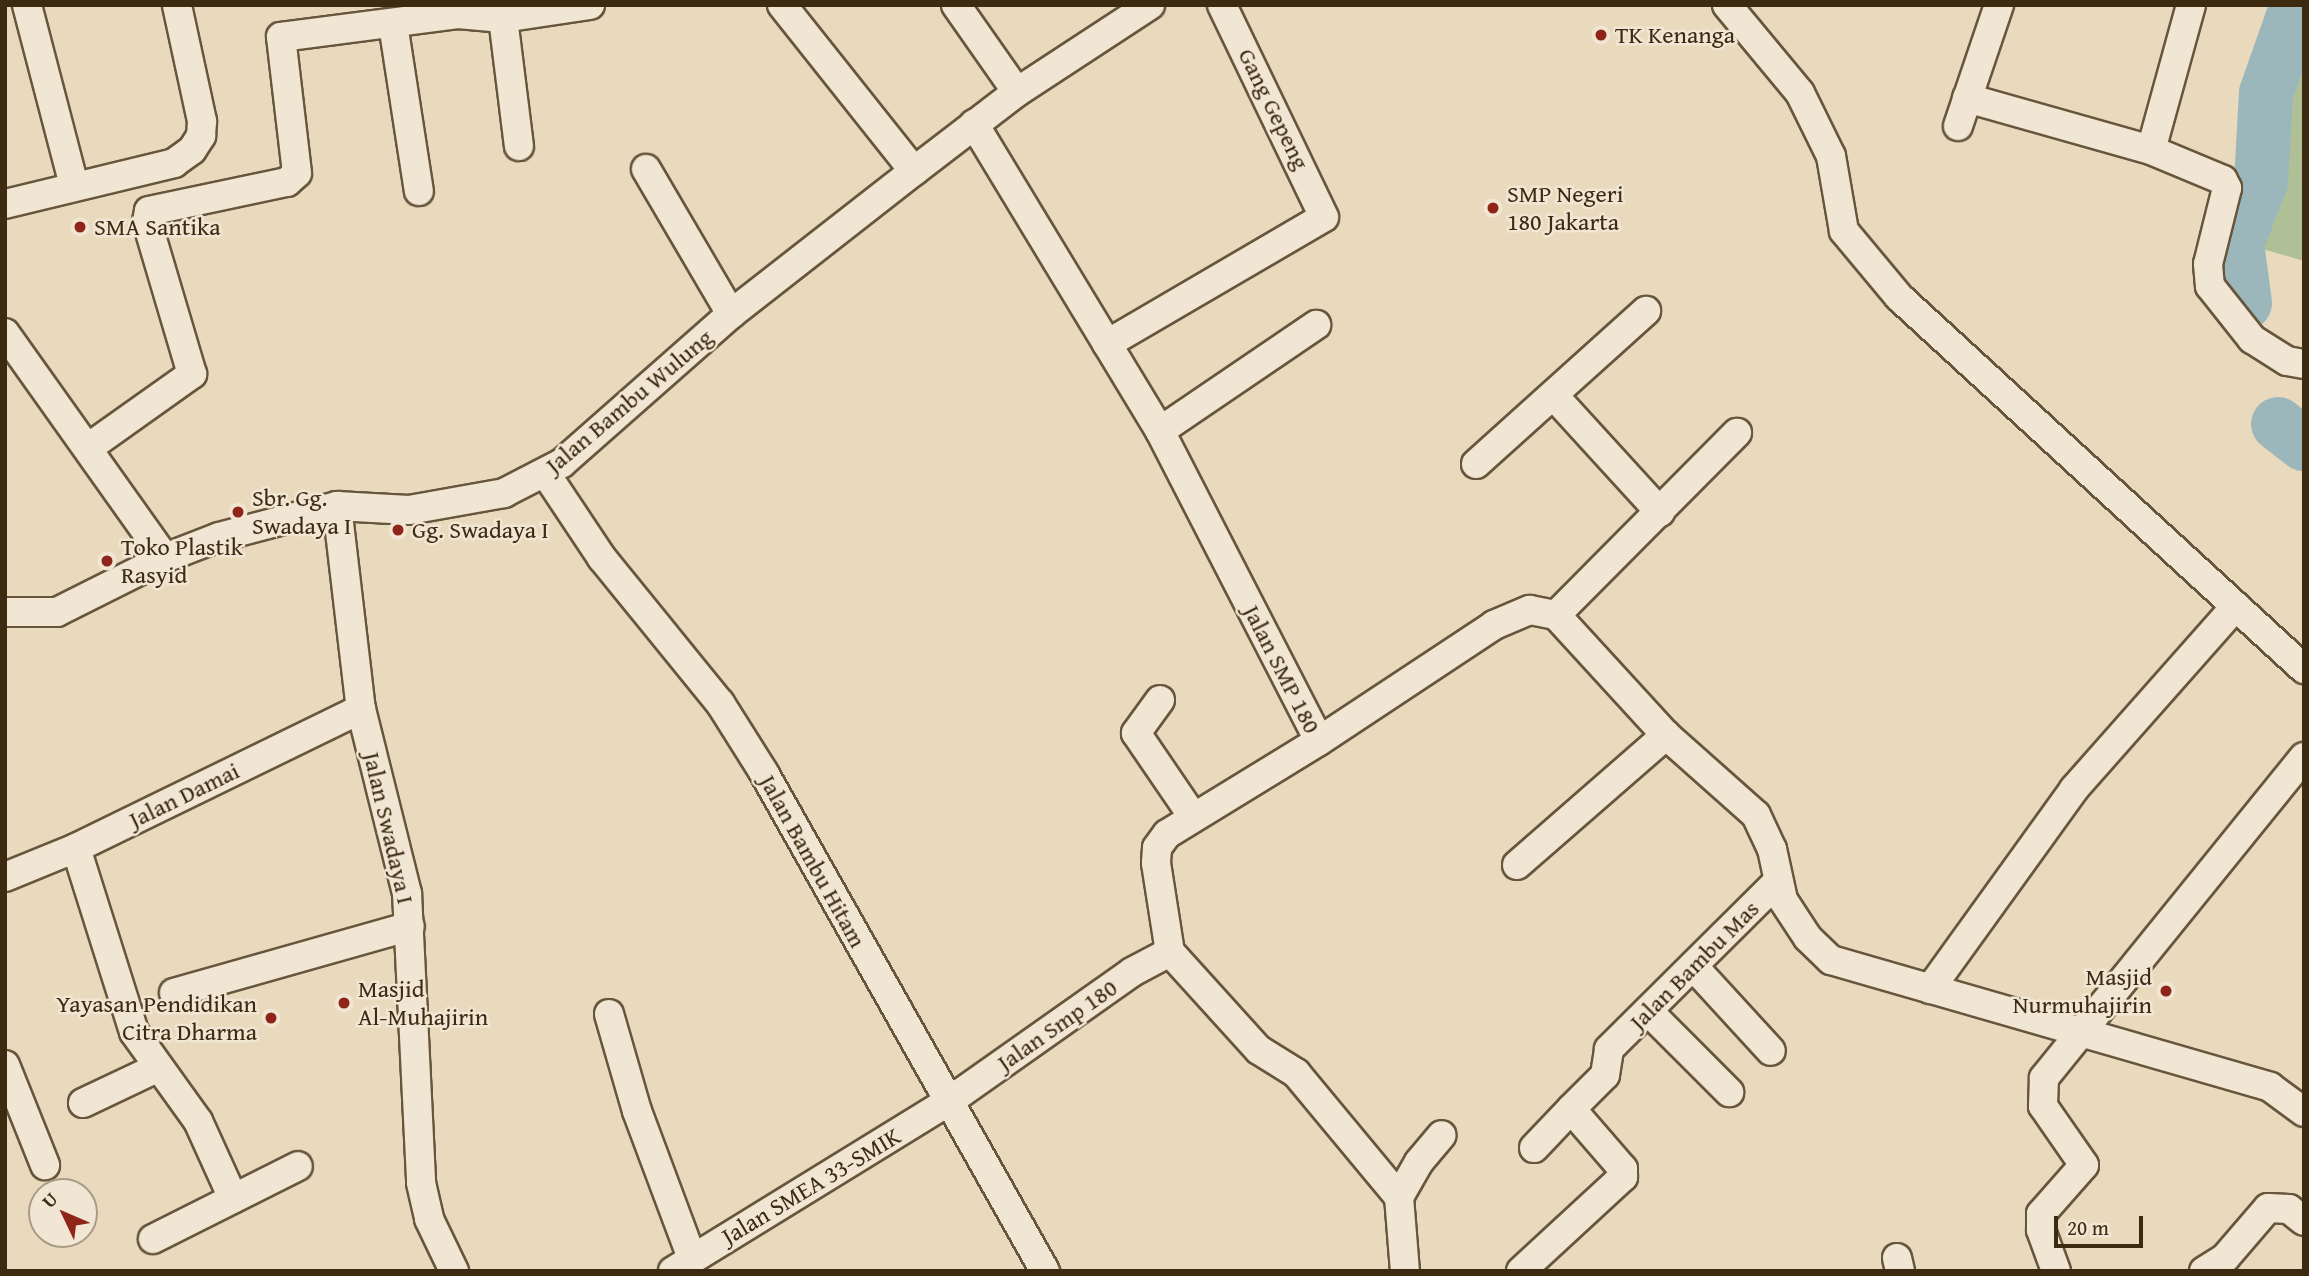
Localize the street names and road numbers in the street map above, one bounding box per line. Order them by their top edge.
street label: Gang Gepeng [1232,44,1316,174]
street label: Jalan Bambu Wulung [539,323,719,479]
street label: Jalan SMP 180 [1237,600,1327,738]
street label: Jalan Swadaya I [358,749,420,907]
street label: Jalan Damai [124,756,244,834]
street label: Jalan Bambu Hitam [754,770,872,952]
street label: Jalan Bambu Mas [1623,894,1765,1036]
street label: Jalan Smp 180 [991,973,1123,1077]
street label: Jalan SMEA 33-SMIK [716,1121,906,1251]

